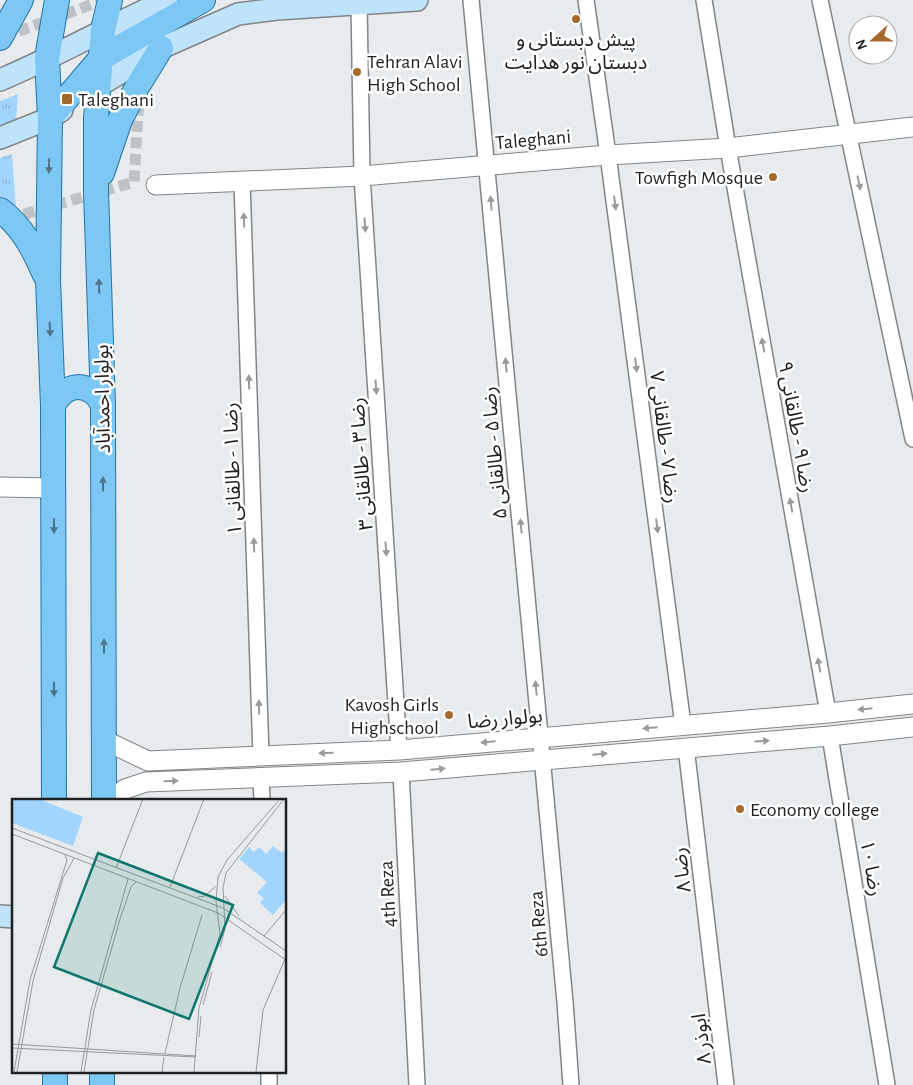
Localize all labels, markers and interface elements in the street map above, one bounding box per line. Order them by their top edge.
marker: پیش دبستانی و دبستان نور هدایت [570,13,582,25]
north arrow [848,15,898,65]
place label: پیش دبستانی و دبستان نور هدایت [505,30,647,74]
text: N [854,37,870,51]
place label: Tehran Alavi High School [367,52,463,95]
marker: Tehran Alavi High School [351,66,363,78]
place label: Taleghani [78,90,154,110]
marker: Taleghani [60,92,74,106]
street label: Taleghani [494,127,572,153]
one-way arrow [45,159,53,175]
place label: Towfigh Mosque [635,168,763,188]
marker: Towfigh Mosque [767,171,779,183]
one-way arrow [855,175,863,191]
one-way arrow [486,195,494,211]
one-way arrow [611,196,619,212]
one-way arrow [239,212,247,228]
one-way arrow [362,217,370,233]
one-way arrow [95,278,103,294]
one-way arrow [46,321,54,337]
one-way arrow [758,337,766,353]
street label: بولوار احمدآباد [92,344,115,454]
one-way arrow [501,356,509,372]
one-way arrow [632,357,640,373]
street label: رضا ۹ - طالقانی ۹ [774,360,817,495]
street label: رضا ۷ - طالقانی ۷ [645,370,682,505]
one-way arrow [244,374,252,390]
one-way arrow [372,379,380,395]
street label: رضا ۵ - طالقانی ۵ [479,386,512,520]
street label: رضا ۳ - طالقانی ۳ [347,397,378,531]
street label: رضا ۱ - طالقانی ۱ [221,402,246,536]
one-way arrow [99,476,107,492]
one-way arrow [786,497,794,513]
one-way arrow [517,518,525,534]
one-way arrow [653,518,661,534]
one-way arrow [50,519,58,535]
one-way arrow [250,536,258,552]
one-way arrow [383,541,391,557]
one-way arrow [100,638,108,654]
one-way arrow [815,657,823,673]
one-way arrow [532,680,540,696]
one-way arrow [50,681,58,697]
place label: Kavosh Girls Highschool [345,695,439,738]
one-way arrow [255,699,263,715]
street label: بولوار رضا [467,706,544,733]
one-way arrow [856,706,872,714]
marker: Kavosh Girls Highschool [443,709,455,721]
one-way arrow [642,724,658,732]
one-way arrow [754,737,770,745]
one-way arrow [480,738,496,746]
one-way arrow [318,749,334,757]
one-way arrow [592,750,608,758]
one-way arrow [431,765,447,773]
one-way arrow [163,777,179,785]
inset map [12,799,286,1072]
place label: Economy college [750,800,879,820]
marker: Economy college [734,803,746,815]
street label: رضا ۱۰ [855,838,886,898]
street label: رضا ۸ [669,846,696,894]
street label: 4th Reza [376,860,400,928]
street label: 6th Reza [526,890,552,958]
street label: ابوذر ۸ [689,1012,716,1066]

